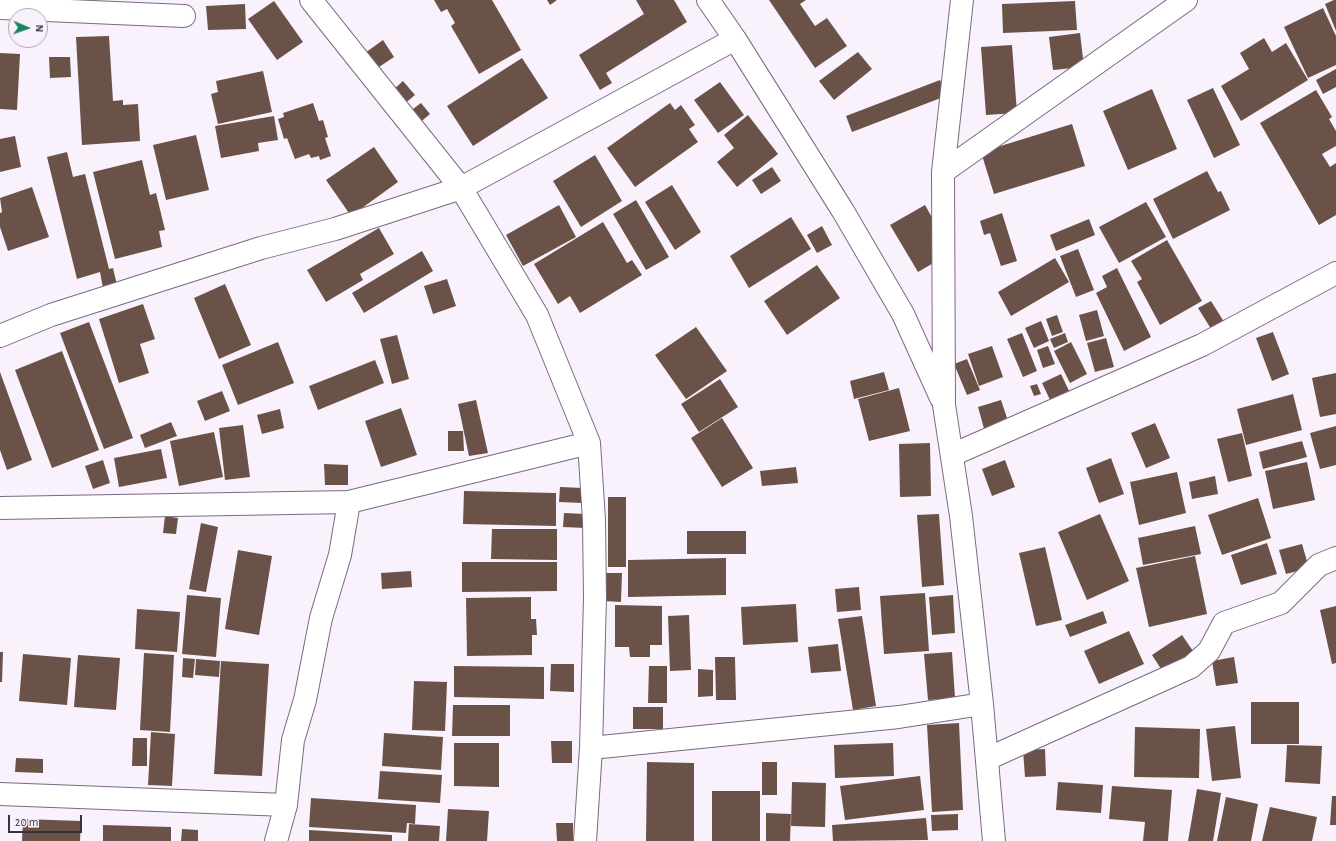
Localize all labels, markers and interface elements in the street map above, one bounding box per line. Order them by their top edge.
north arrow [8,8,48,48]
text: N [34,24,45,32]
scale bar [10,807,84,833]
text: 20 m [15,816,38,828]

